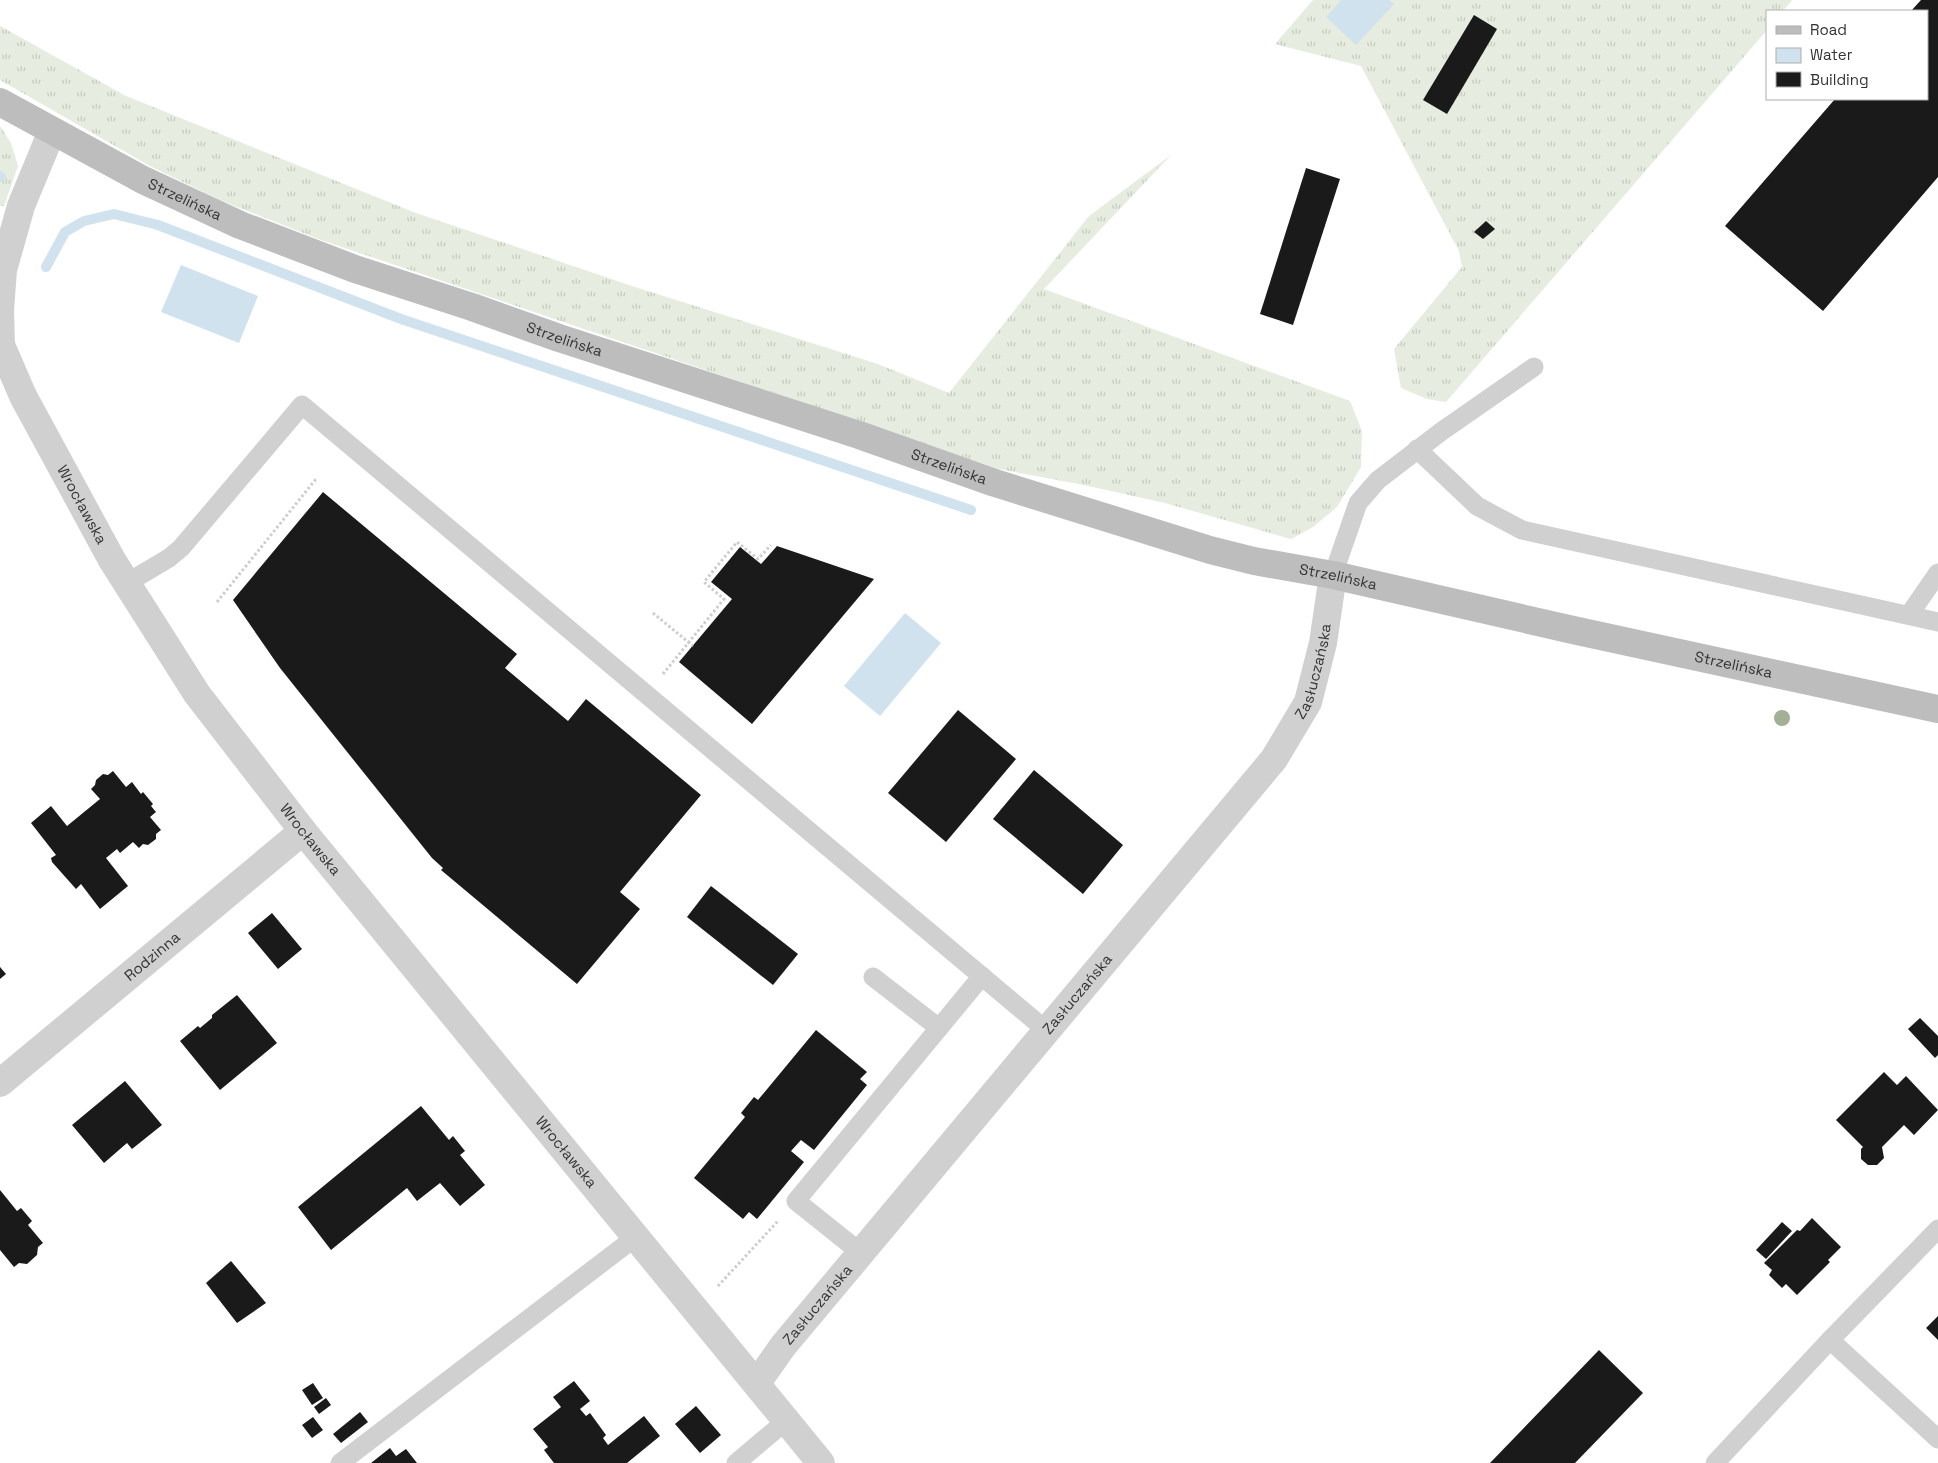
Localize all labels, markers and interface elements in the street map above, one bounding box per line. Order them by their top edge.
legend [1766,10,1928,100]
text: Road [1810,20,1847,39]
text: Water [1810,45,1853,64]
text: Building [1810,70,1869,89]
street label: Strzelińska [145,174,225,224]
street label: Strzelińska [524,317,606,361]
street label: Strzelińska [909,444,990,489]
street label: Wrocławska [53,462,112,548]
street label: Strzelińska [1298,559,1379,594]
street label: Zasłuczańska [1290,622,1335,722]
street label: Strzelińska [1693,647,1775,682]
street label: Wrocławska [276,799,346,879]
street label: Rodzinna [120,927,184,985]
street label: Zasłuczańska [1038,950,1116,1038]
street label: Wrocławska [532,1112,602,1192]
street label: Zasłuczańska [778,1260,856,1348]

